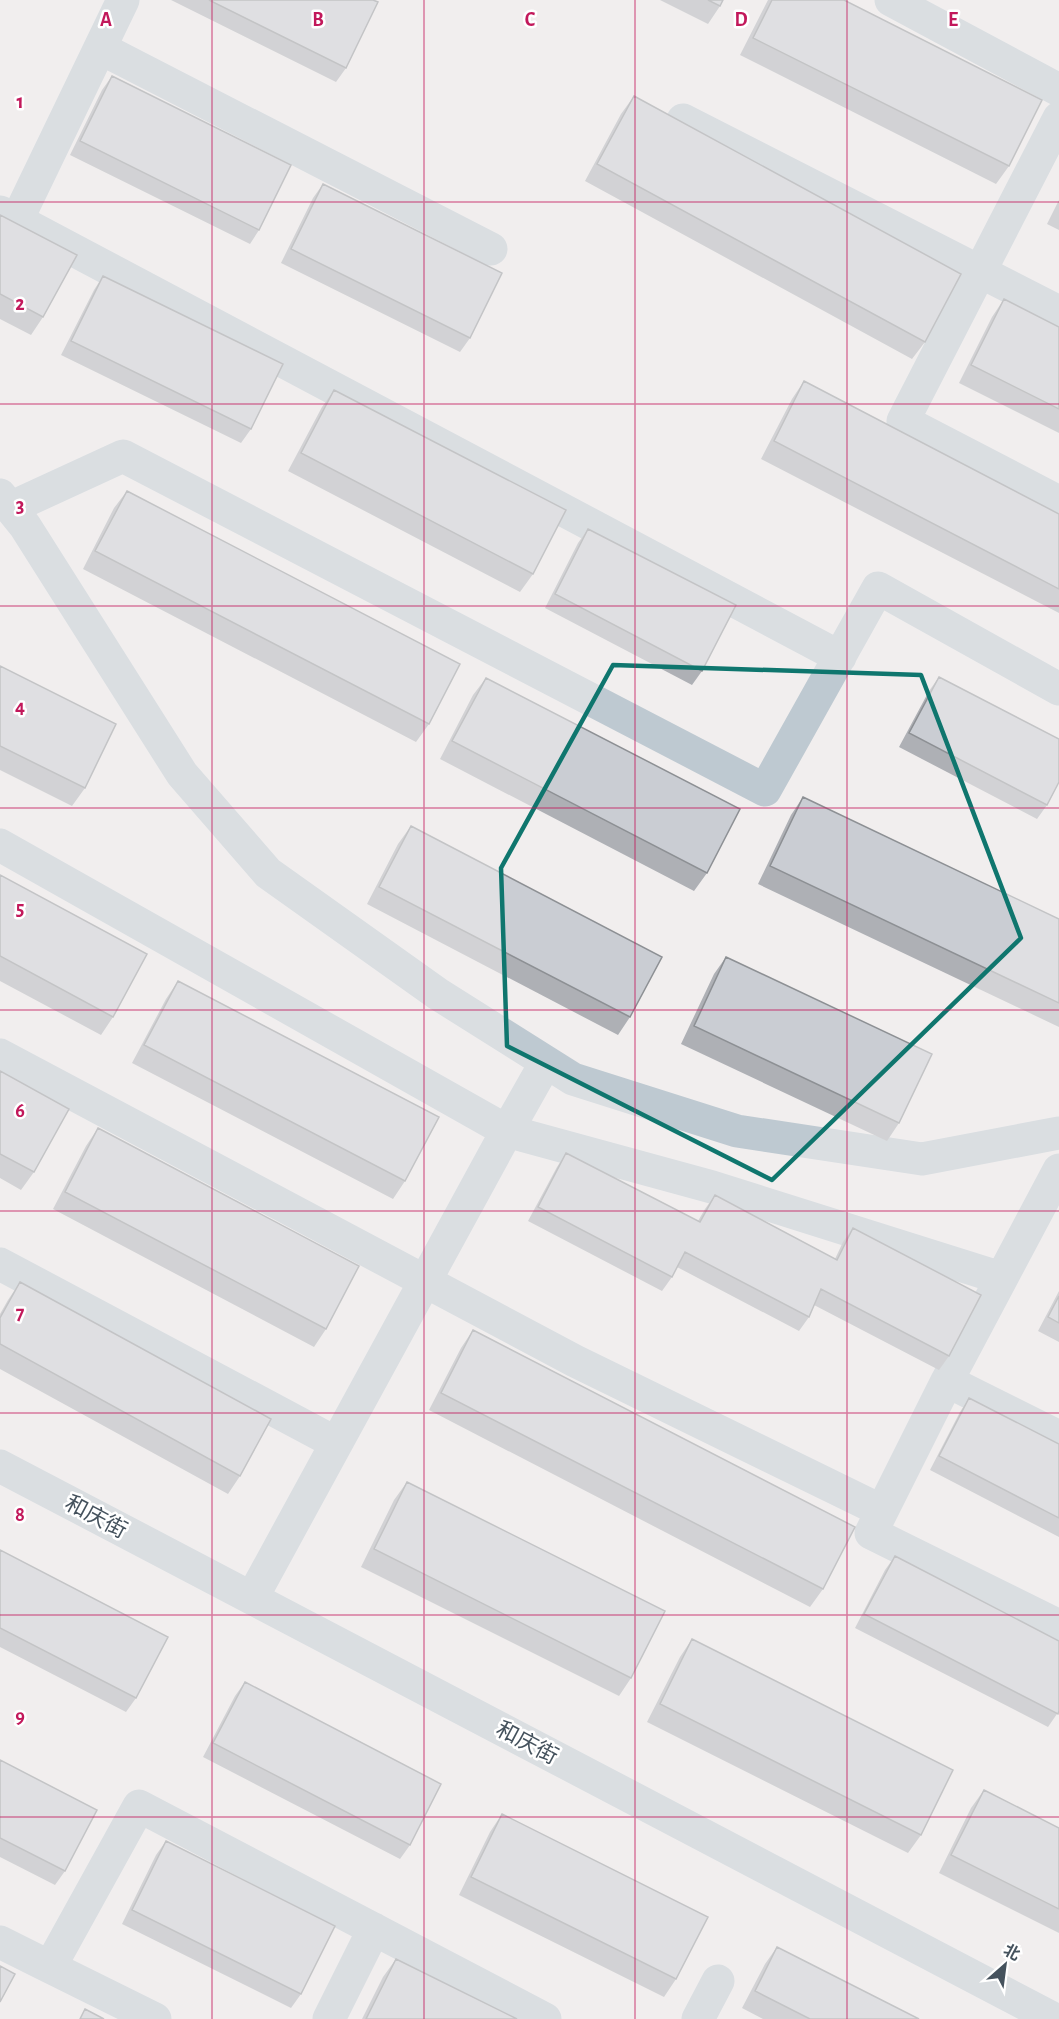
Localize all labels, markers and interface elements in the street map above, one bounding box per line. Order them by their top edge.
text: A [100,10,112,30]
text: B [312,10,324,30]
text: C [525,10,536,30]
text: D [734,10,748,30]
text: E [948,10,958,30]
text: 1 [16,92,24,112]
text: 2 [15,294,25,314]
text: 3 [16,496,24,516]
text: 4 [15,697,25,717]
text: 5 [16,899,24,919]
text: 6 [15,1101,25,1121]
text: 7 [16,1303,25,1323]
street label: 和庆街 [62,1491,131,1542]
text: 8 [15,1505,25,1525]
text: 9 [15,1707,25,1727]
street label: 和庆街 [493,1717,562,1768]
north arrow [975,1935,1035,1995]
text: 北 [1001,1941,1023,1963]

